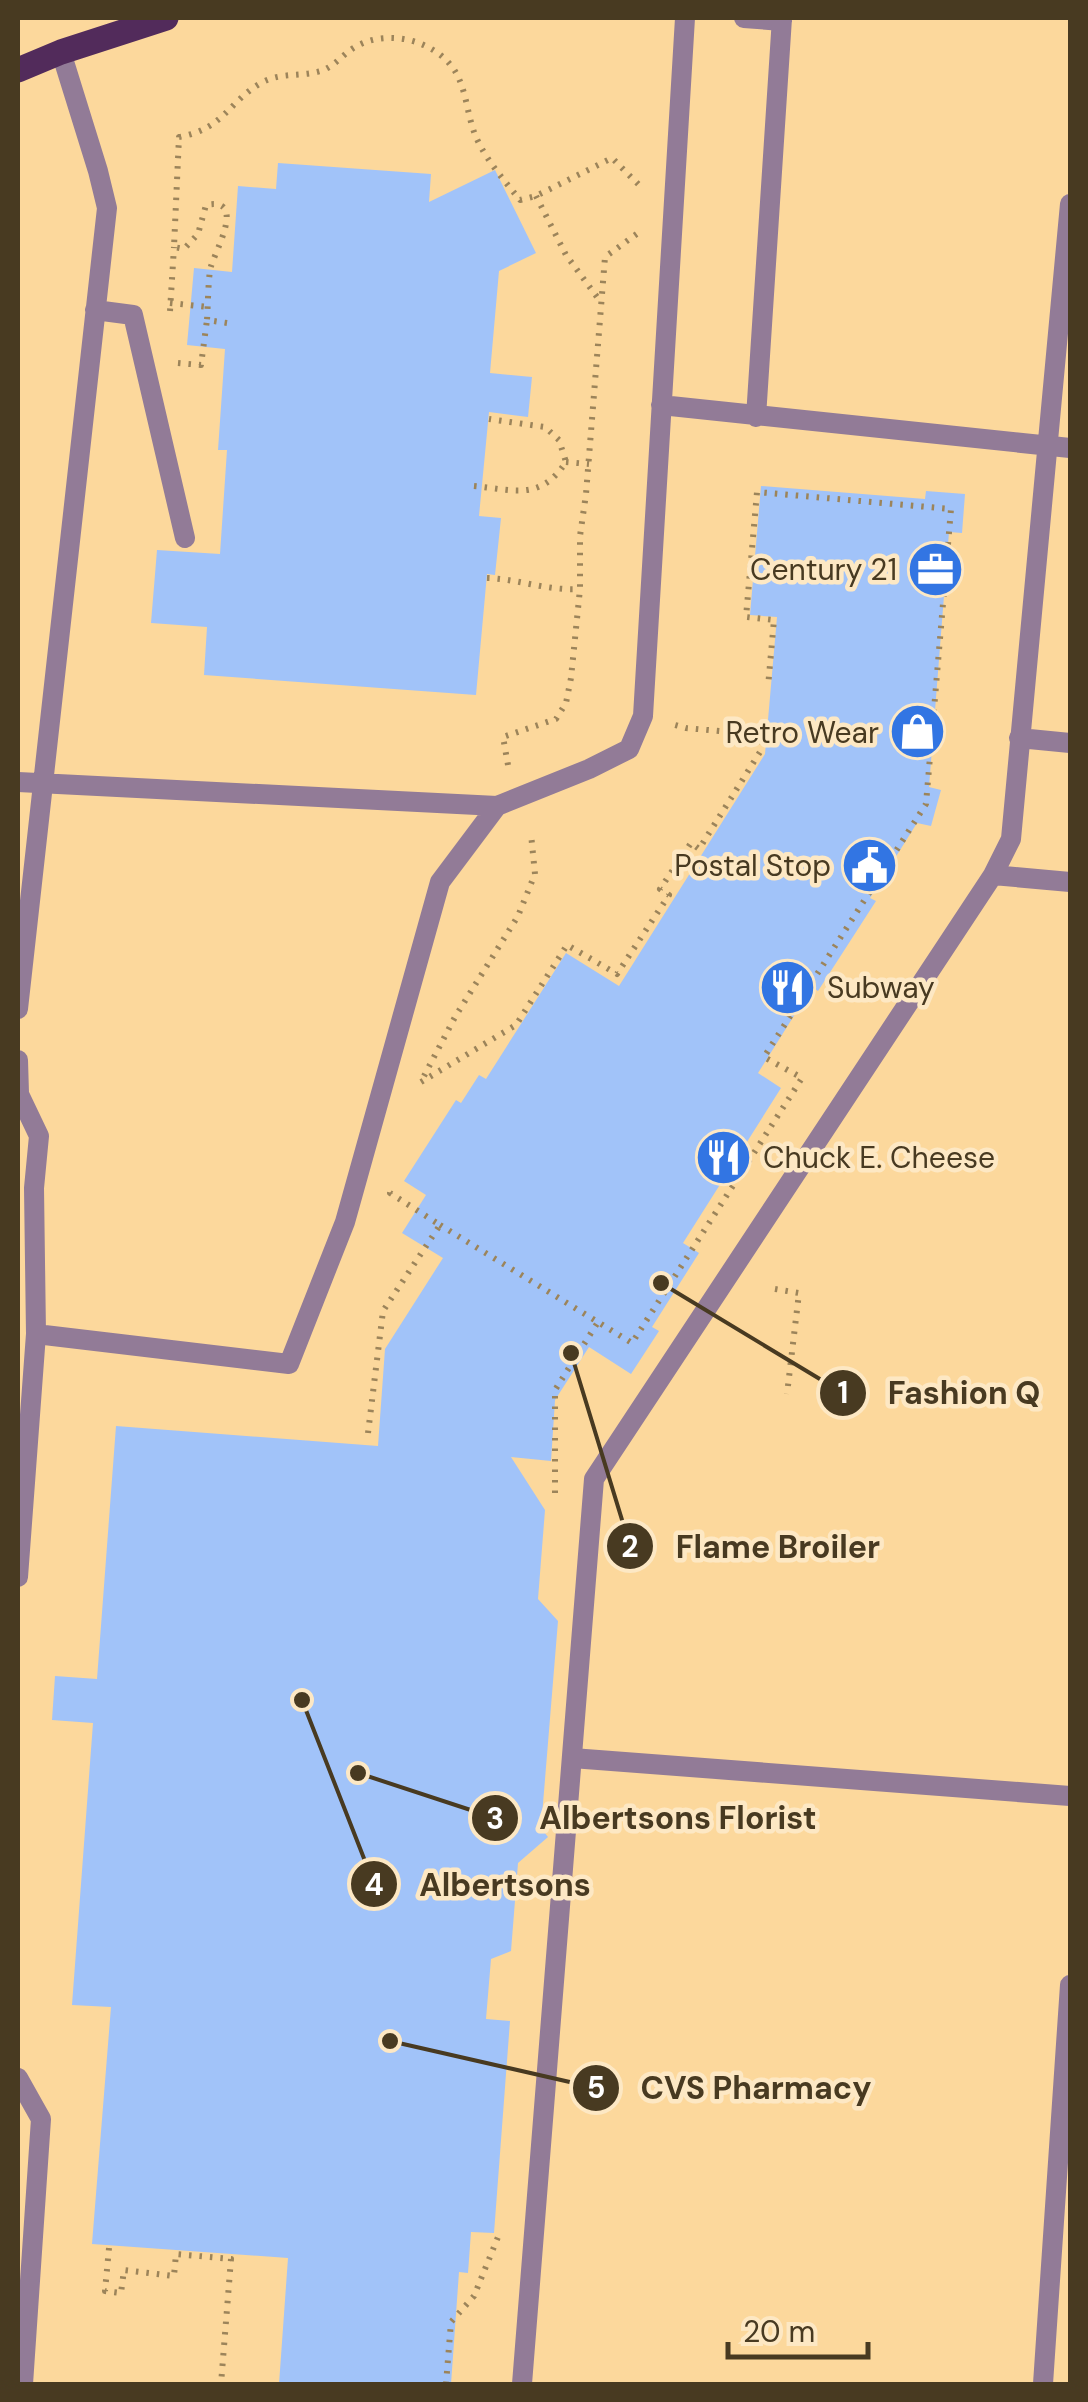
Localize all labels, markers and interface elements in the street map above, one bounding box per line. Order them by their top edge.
office icon: Century 21 [906,539,966,599]
place label: Century 21 [750,550,897,589]
shop icon: Retro Wear [888,702,948,762]
place label: Retro Wear [726,713,879,752]
public building icon: Postal Stop [840,835,900,895]
place label: Postal Stop [674,846,831,885]
restaurant icon: Subway [758,957,818,1017]
place label: Subway [827,968,935,1007]
restaurant icon: Chuck E. Cheese [694,1127,754,1187]
place label: Chuck E. Cheese [763,1138,995,1177]
callout: Fashion Q [818,1362,1060,1424]
text: Fashion Q [888,1372,1040,1414]
text: 1 [838,1373,848,1412]
callout: Flame Broiler [605,1515,900,1577]
text: Flame Broiler [676,1526,880,1568]
text: 2 [621,1527,639,1566]
callout: Albertsons Florist [470,1787,837,1849]
text: Albertsons Florist [539,1797,817,1839]
text: 3 [486,1799,504,1838]
callout: Albertsons [349,1853,611,1915]
text: Albertsons [419,1864,591,1906]
text: 4 [364,1865,384,1904]
callout: CVS Pharmacy [571,2057,892,2119]
text: CVS Pharmacy [641,2067,871,2109]
text: 5 [587,2068,605,2107]
scale bar [728,2297,868,2359]
text: 20 m [743,2312,815,2351]

